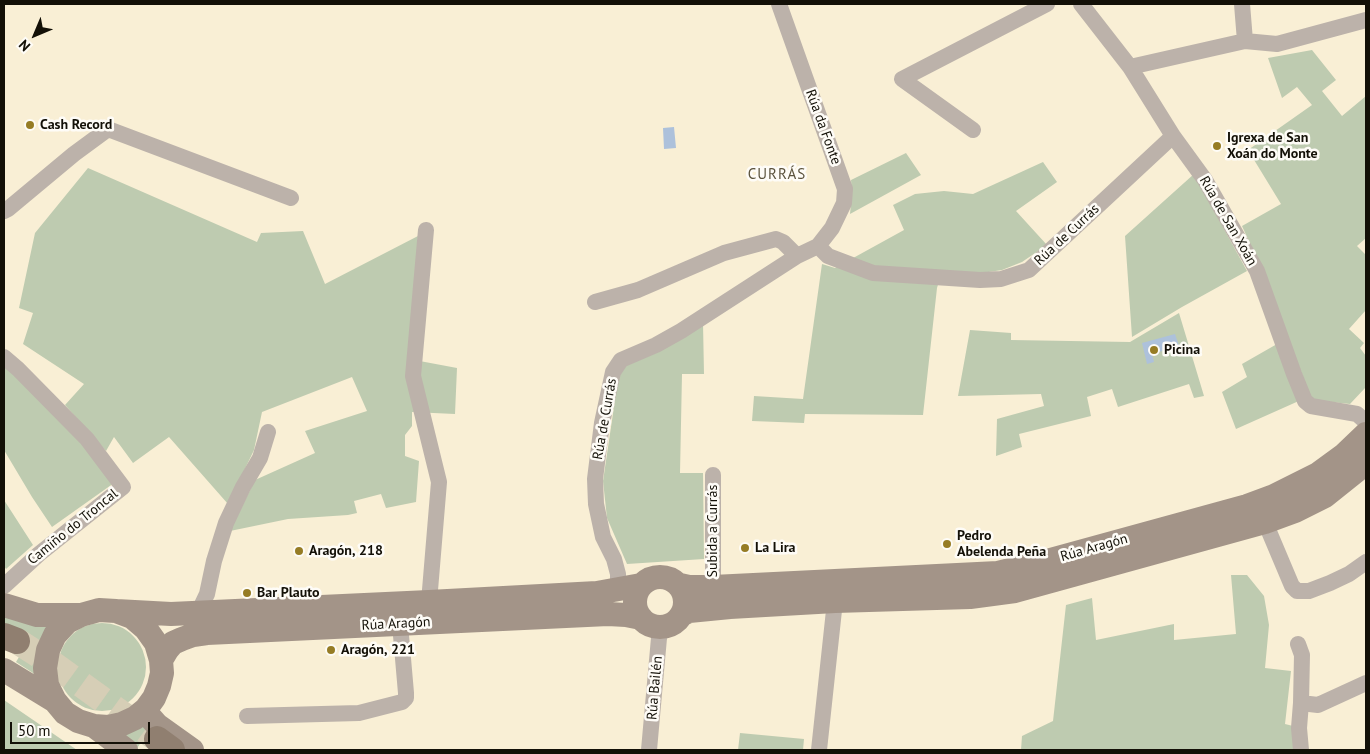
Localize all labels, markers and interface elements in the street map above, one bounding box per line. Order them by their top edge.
north arrow [10,10,60,60]
text: N [15,36,34,55]
street label: Rúa da Fonte [802,87,844,167]
place label: Cash Record [40,117,112,133]
marker: Cash Record [24,119,36,131]
place label: Igrexa de San Xoán do Monte [1227,130,1318,162]
marker: Igrexa de San Xoán do Monte [1211,140,1223,152]
district label: CURRÁS [747,166,807,184]
street label: Rúa de San Xoán [1196,173,1260,269]
street label: Rúa de Currás [1031,201,1103,269]
place label: Picina [1164,342,1200,358]
marker: Picina [1148,344,1160,356]
street label: Rúa de Currás [590,377,620,461]
street label: Subida a Currás [705,485,721,577]
street label: Camiño do Troncal [25,486,121,568]
place label: Pedro Abelenda Peña [957,528,1046,560]
street label: Rúa Aragón [1059,530,1129,566]
marker: Pedro Abelenda Peña [941,538,953,550]
place label: La Lira [755,540,796,556]
marker: La Lira [739,542,751,554]
place label: Aragón, 218 [309,543,383,559]
marker: Aragón, 218 [293,545,305,557]
place label: Bar Plauto [257,585,320,601]
marker: Bar Plauto [241,587,253,599]
street label: Rúa Aragón [361,614,431,634]
place label: Aragón, 221 [341,642,415,658]
marker: Aragón, 221 [325,644,337,656]
street label: Rúa Bailén [644,655,666,721]
scale bar [12,712,152,744]
text: 50 m [18,721,51,740]

